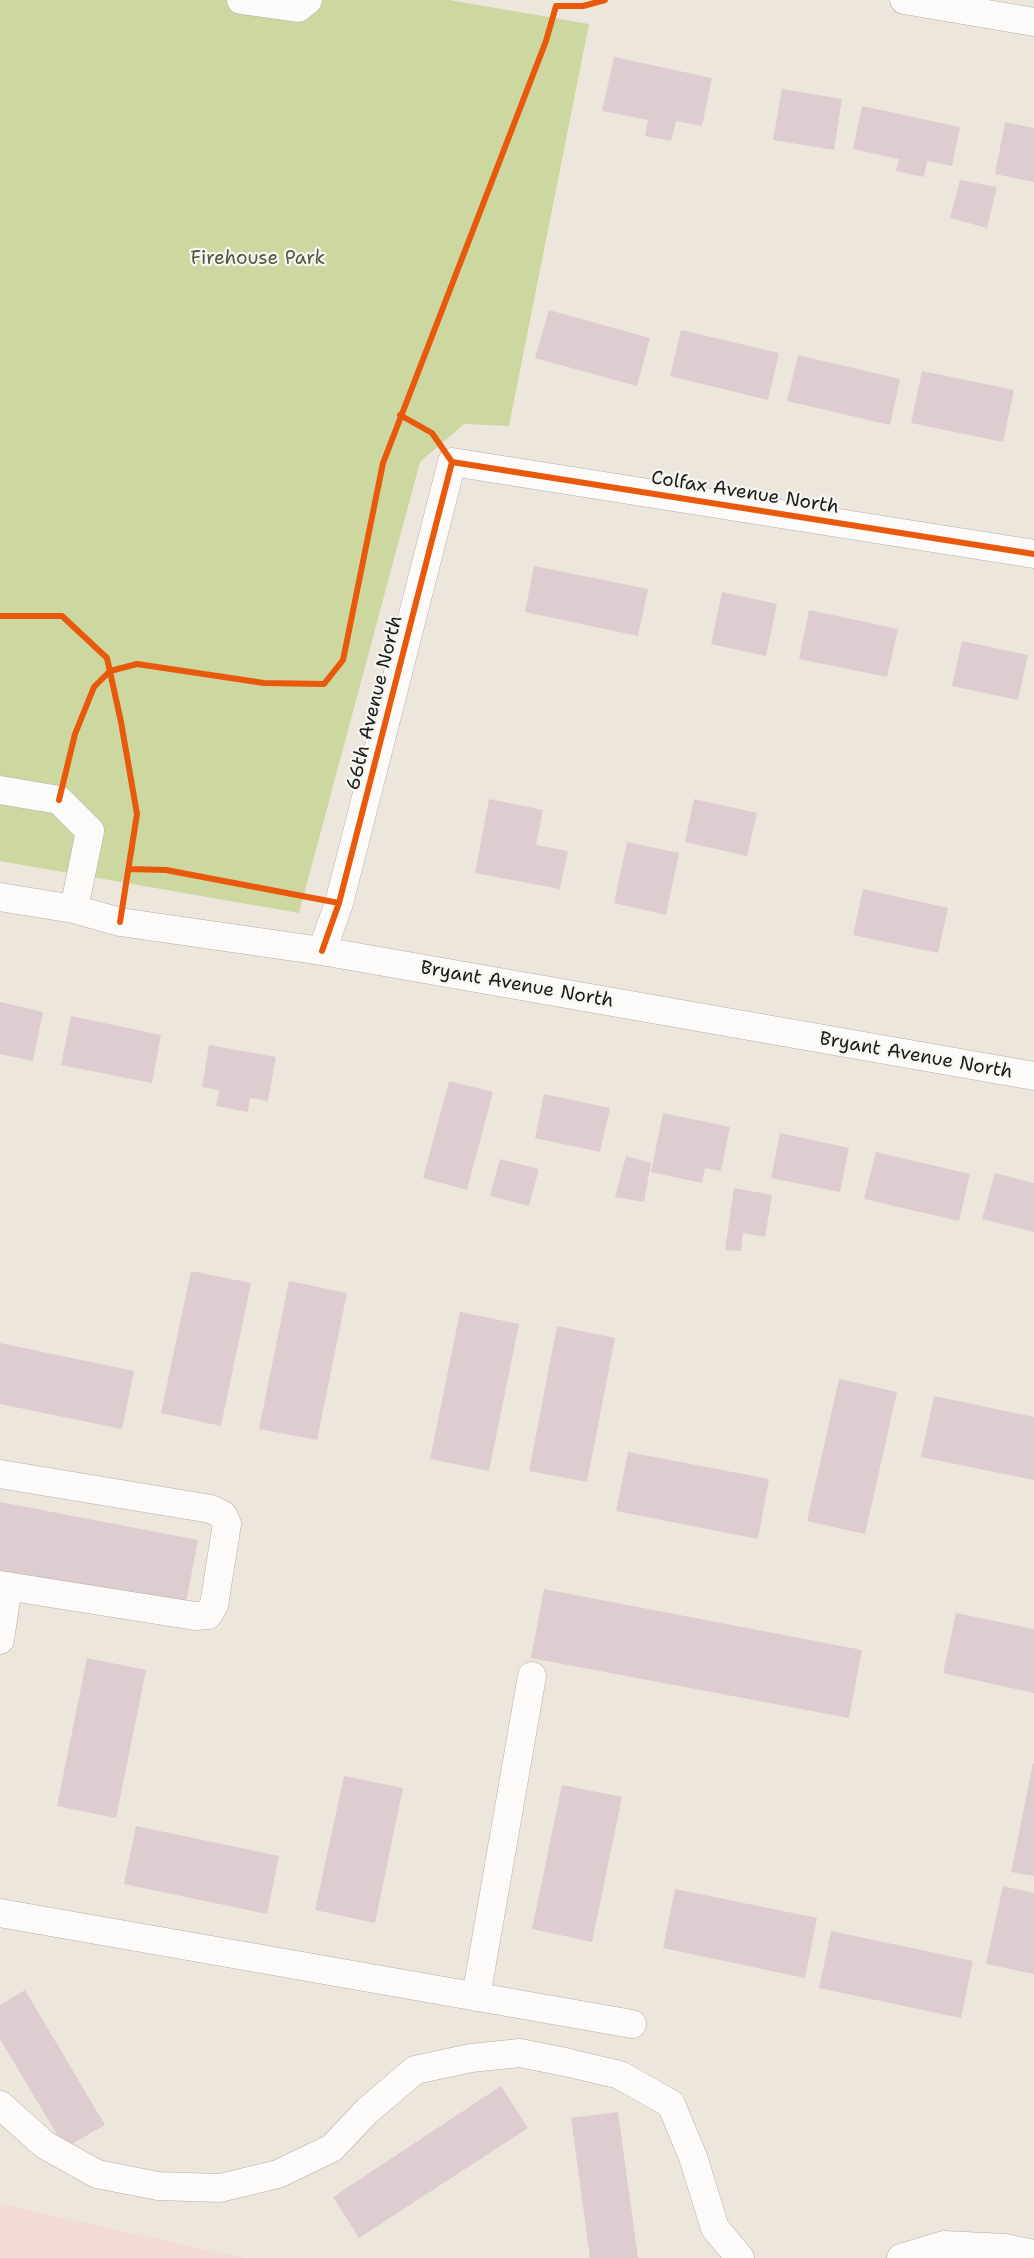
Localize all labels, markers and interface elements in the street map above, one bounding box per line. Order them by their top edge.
park label: Firehouse Park [191,248,325,270]
street label: Colfax Avenue North [649,467,841,519]
street label: 66th Avenue North [342,613,408,793]
street label: Bryant Avenue North [419,957,615,1013]
street label: Bryant Avenue North [818,1028,1014,1084]

